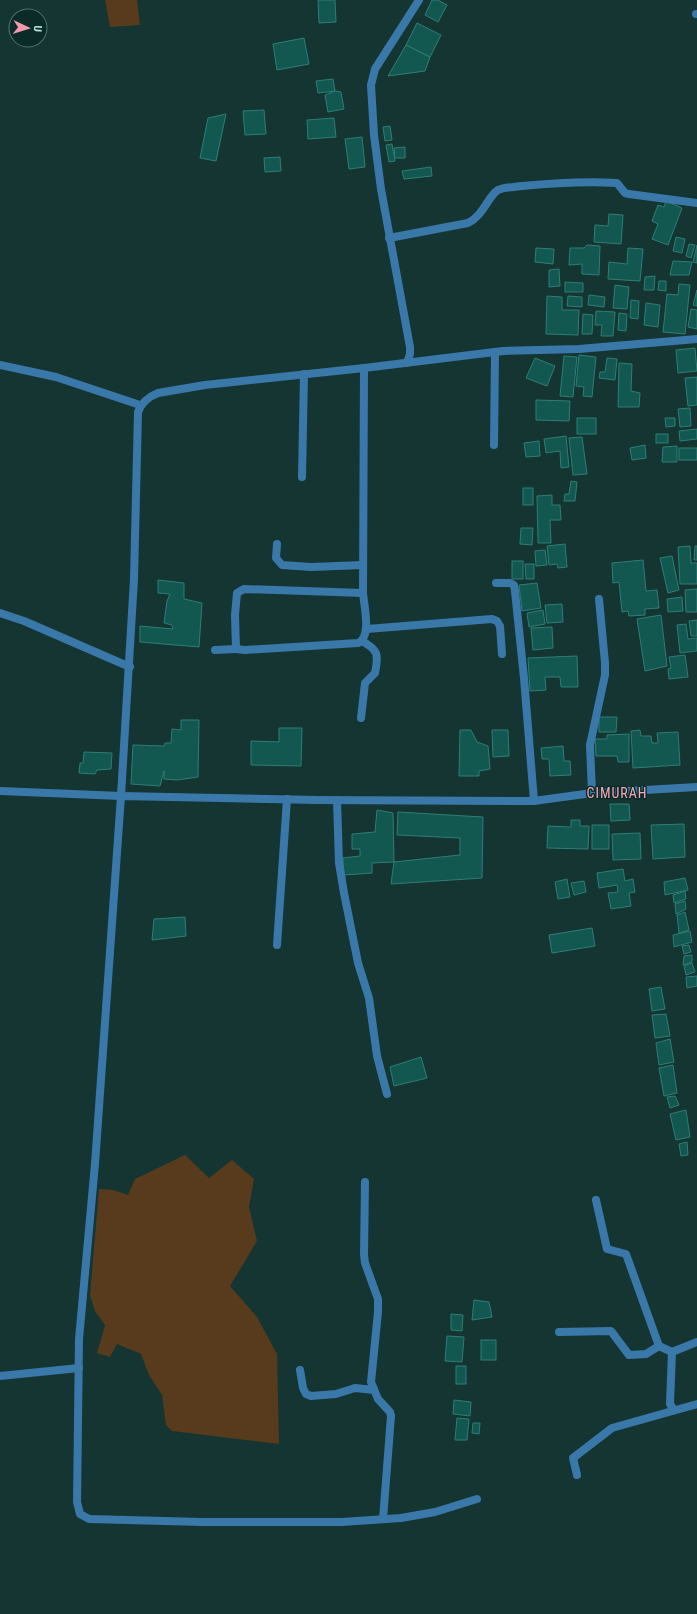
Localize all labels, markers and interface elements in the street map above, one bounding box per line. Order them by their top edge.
north arrow [8,8,48,48]
text: U [31,25,44,32]
district label: CIMURAH [586,785,648,801]

